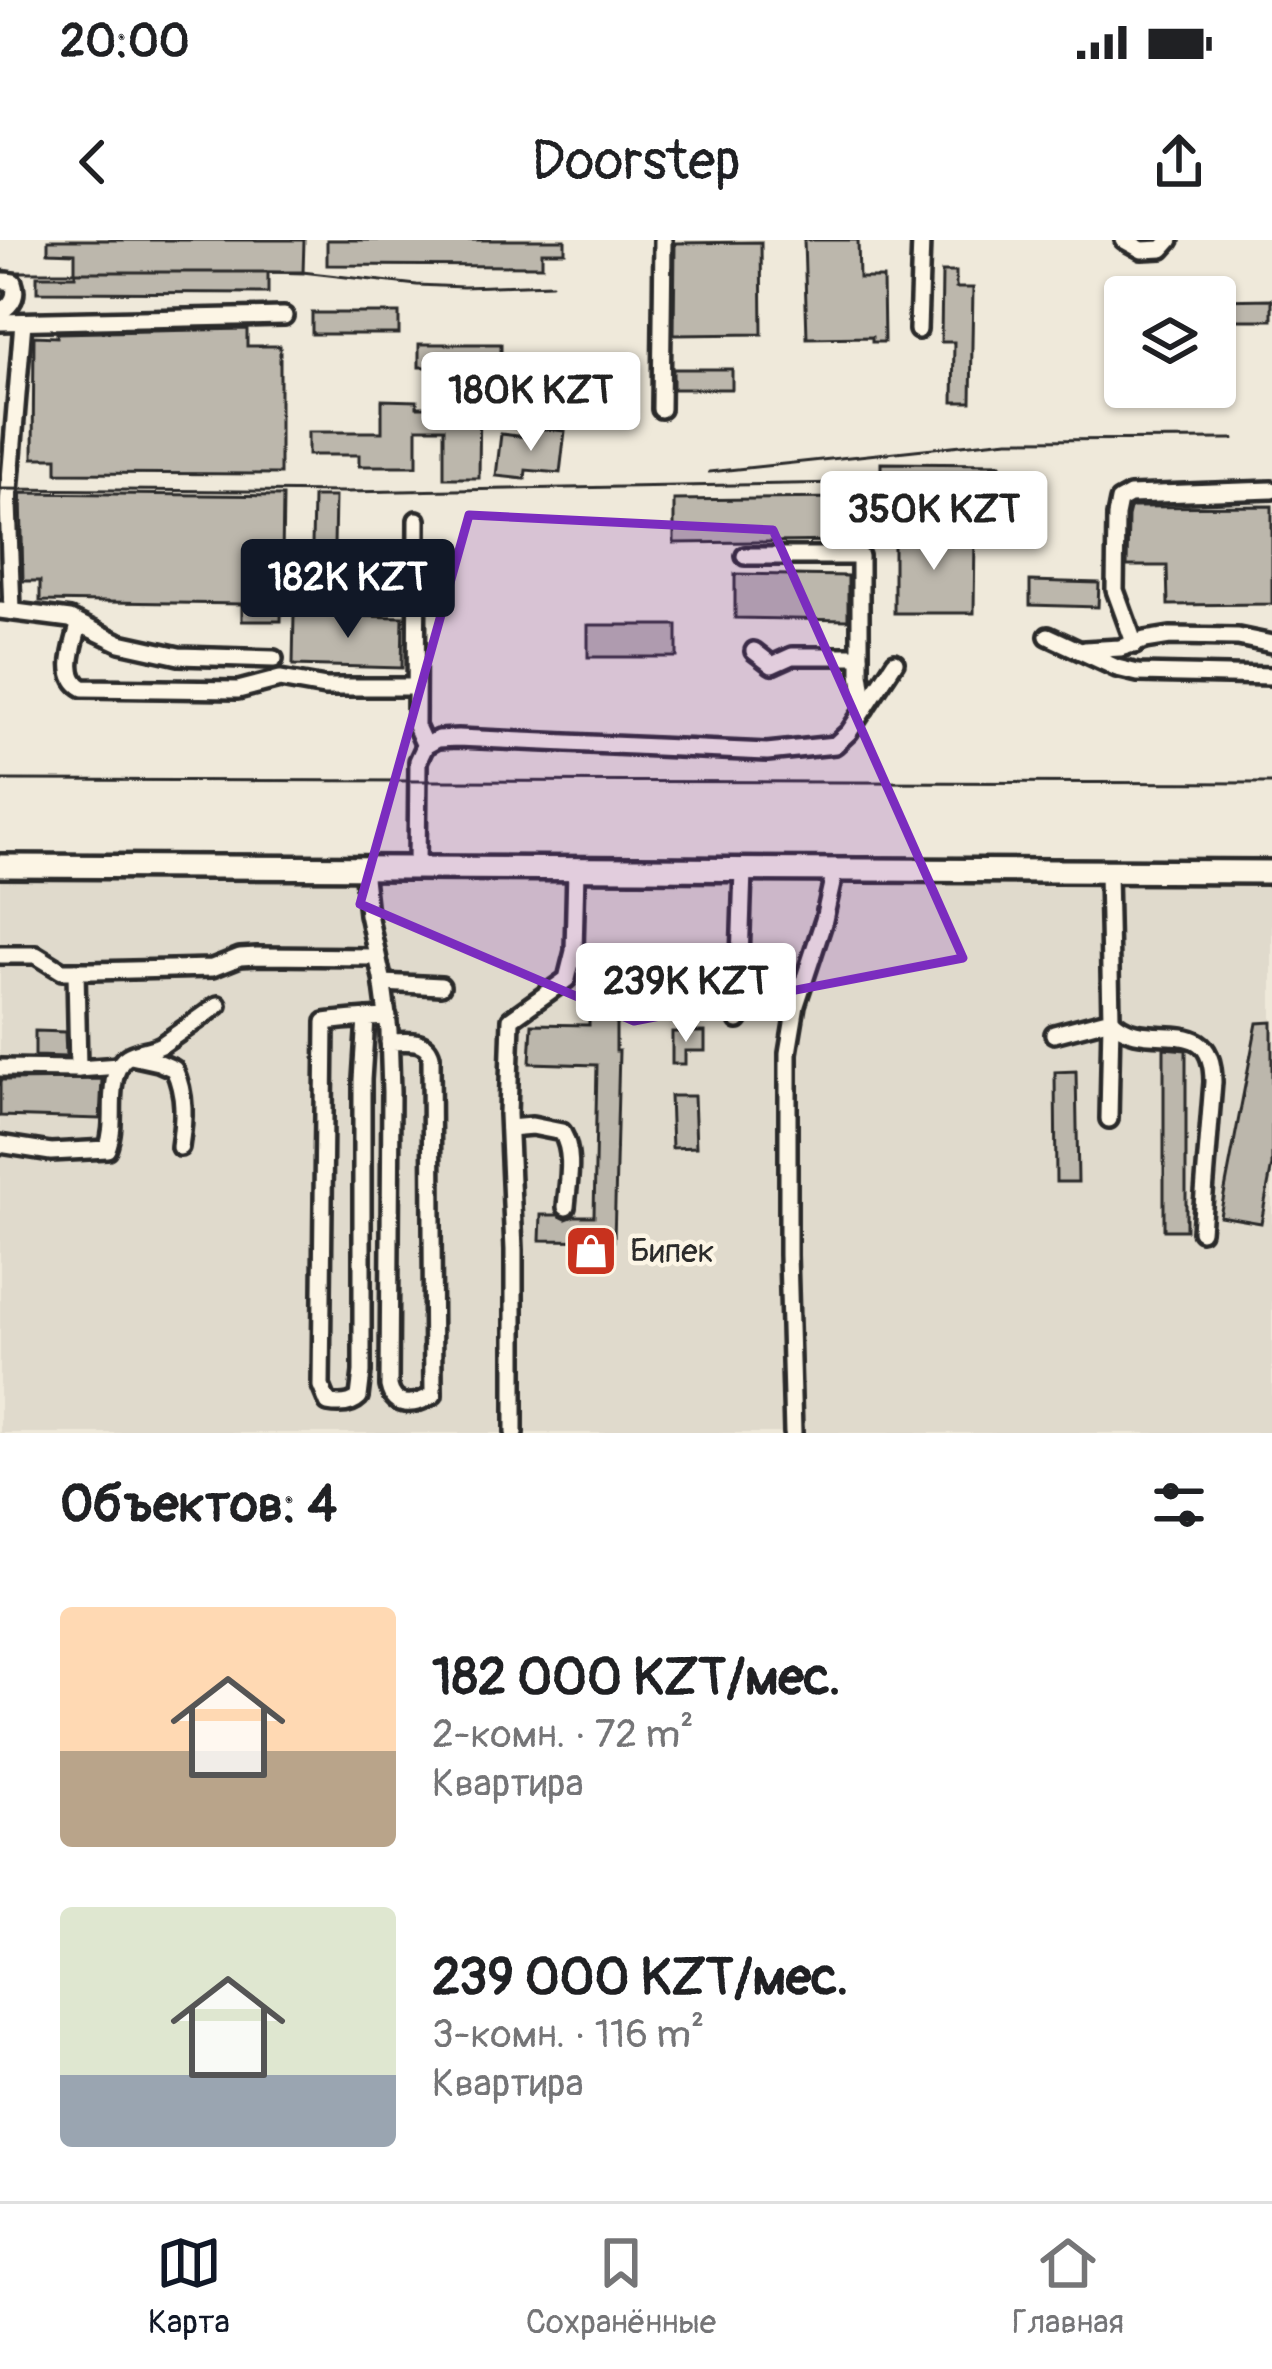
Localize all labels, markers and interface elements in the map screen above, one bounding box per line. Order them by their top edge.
text: 20:00 [60,14,189,70]
text: Doorstep [531,128,741,196]
icon: back [60,129,126,195]
icon: share [1146,129,1212,195]
map controls [1104,276,1236,408]
button: layers [1104,276,1236,408]
pin: 180K KZT [407,352,655,454]
text: 180K KZT [448,366,614,415]
pin: 350K KZT [810,471,1058,573]
text: 350K KZT [847,485,1021,534]
pin: 182K KZT [224,539,472,641]
text: 182K KZT [268,553,428,602]
pin: 239K KZT [562,943,810,1045]
text: 239K KZT [603,957,769,1006]
shop icon: Бипек [563,1223,619,1279]
place label: Бипек [630,1231,715,1272]
icon: filters [1146,1472,1212,1538]
text: Объектов: 4 [60,1473,337,1537]
text: 182 000 KZT/мес. [432,1646,841,1710]
icon: home [156,1655,300,1799]
text: 2-комн. · 72 m² [432,1710,694,1759]
text: Квартира [432,1759,584,1808]
text: 239 000 KZT/мес. [432,1946,848,2010]
icon: home [156,1955,300,2099]
text: 3-комн. · 116 m² [432,2010,704,2059]
text: Квартира [432,2059,584,2108]
tab: Карта [148,2230,230,2343]
tab: Сохранённые [526,2230,716,2343]
tab: Главная [1012,2230,1124,2343]

